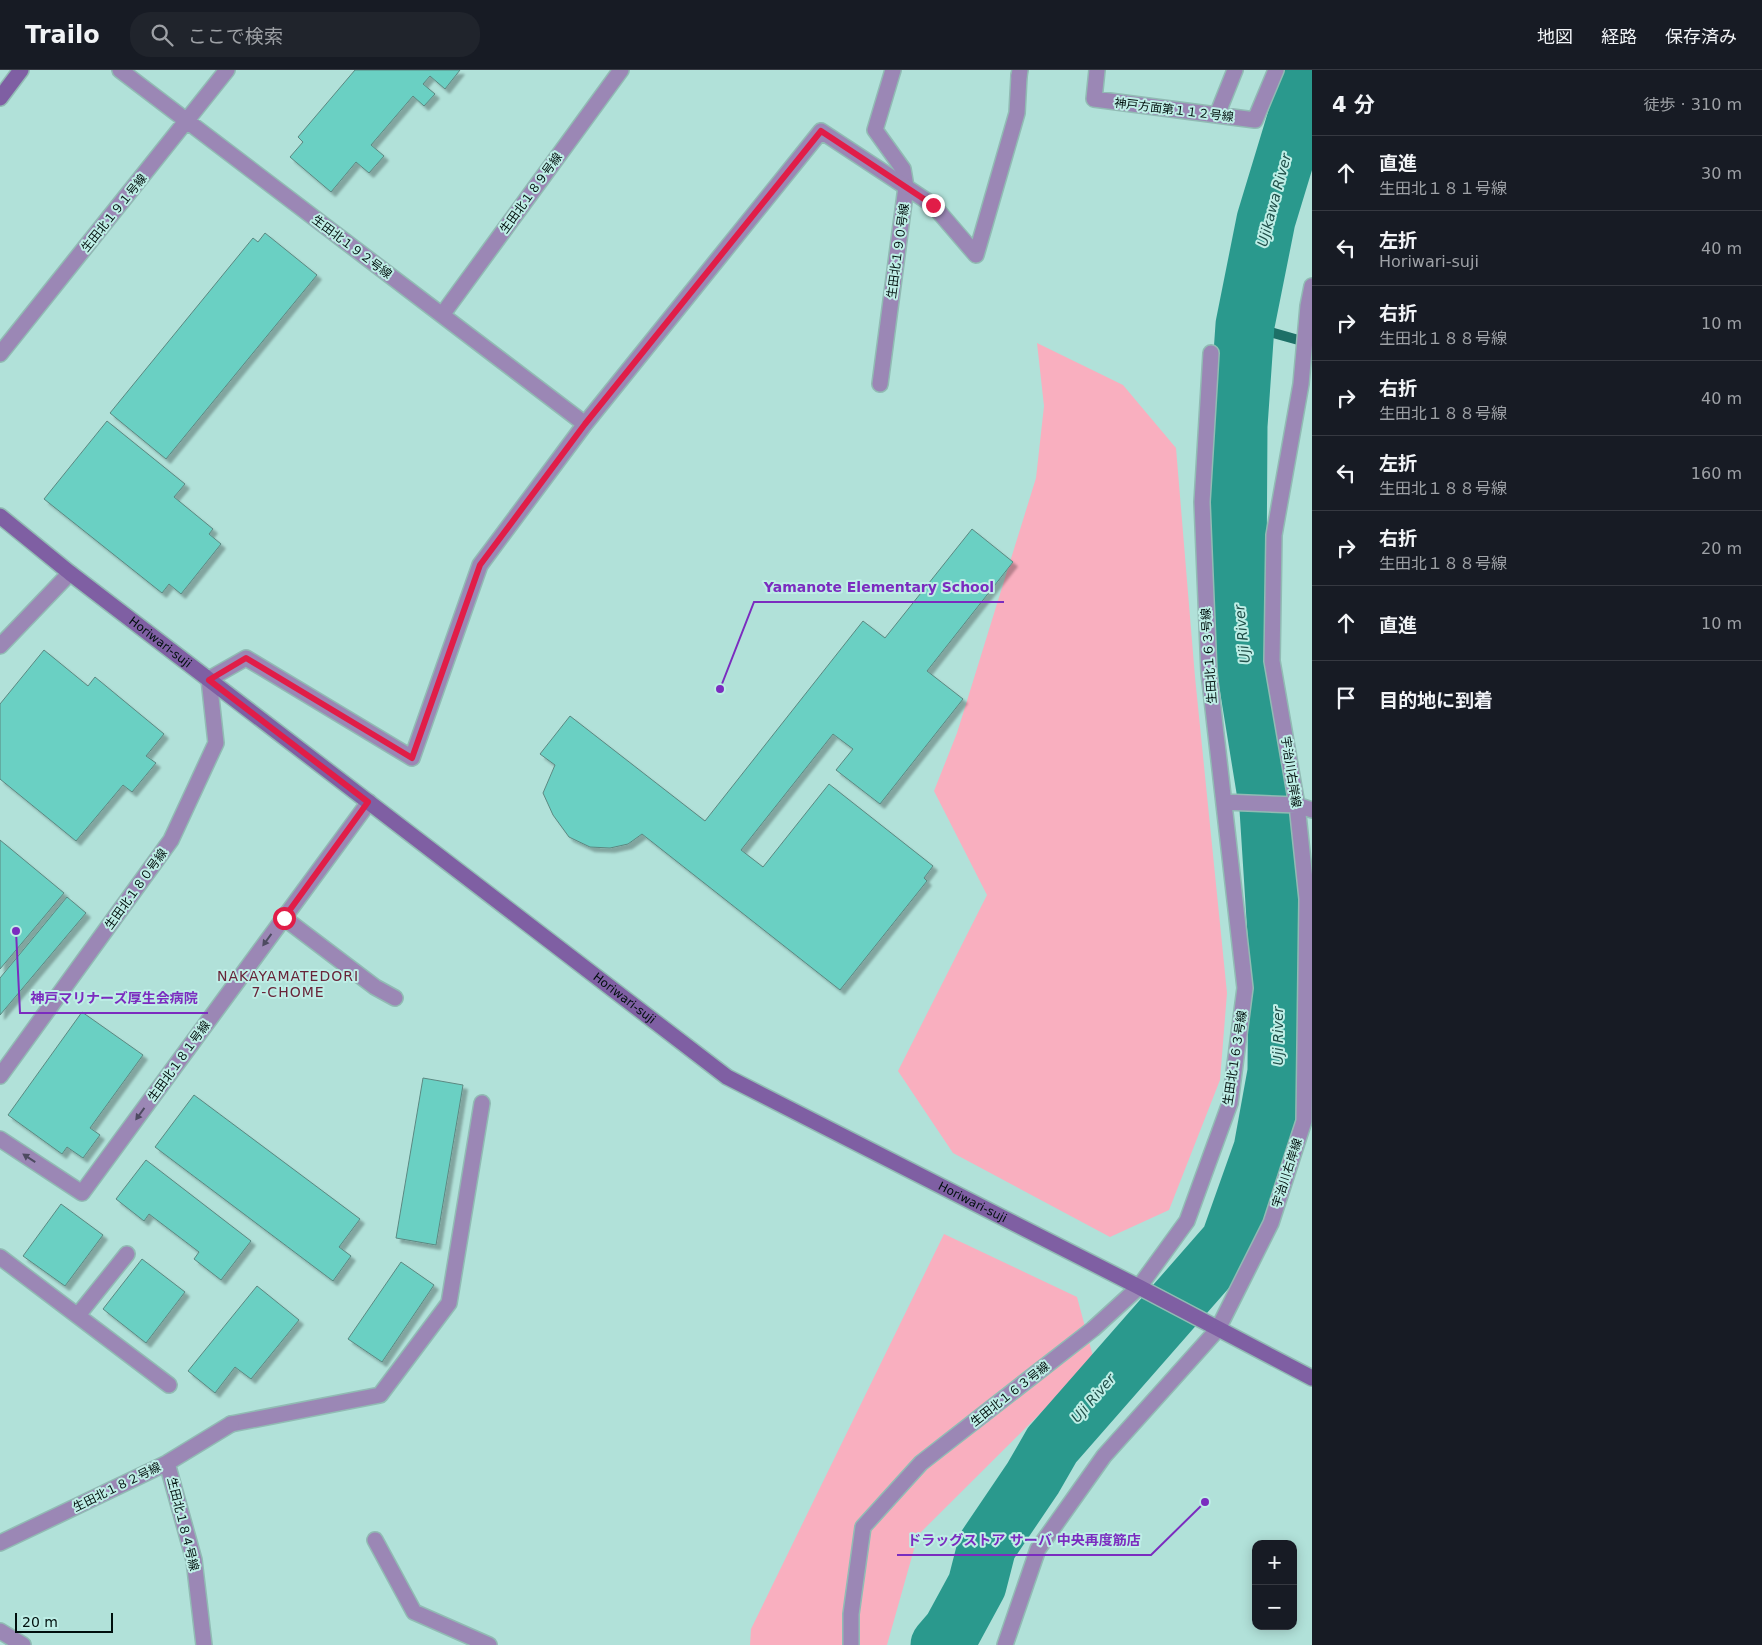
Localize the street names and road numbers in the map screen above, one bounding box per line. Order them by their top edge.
street label: 神戸方面第１１２号線 [1114,96,1234,124]
street label: 生田北１８９号線 [497,150,565,236]
street label: 生田北１９１号線 [78,171,150,255]
street label: 生田北１９０号線 [884,202,912,300]
street label: 生田北１９２号線 [309,213,395,281]
street label: 生田北１６３号線 [1199,608,1219,704]
street label: Horiwari-suji [126,614,194,671]
street label: 宇治川右岸線 [1278,735,1304,809]
street label: 生田北１８０号線 [102,846,170,932]
street label: Horiwari-suji [590,970,658,1027]
street label: 生田北１６３号線 [1221,1009,1249,1107]
street label: 生田北１８１号線 [145,1018,213,1104]
street label: 宇治川右岸線 [1269,1137,1305,1209]
street label: Horiwari-suji [936,1179,1009,1225]
street label: 生田北１６３号線 [968,1359,1052,1429]
street label: 生田北１８２号線 [71,1460,163,1514]
street label: 生田北１８４号線 [165,1476,201,1572]

